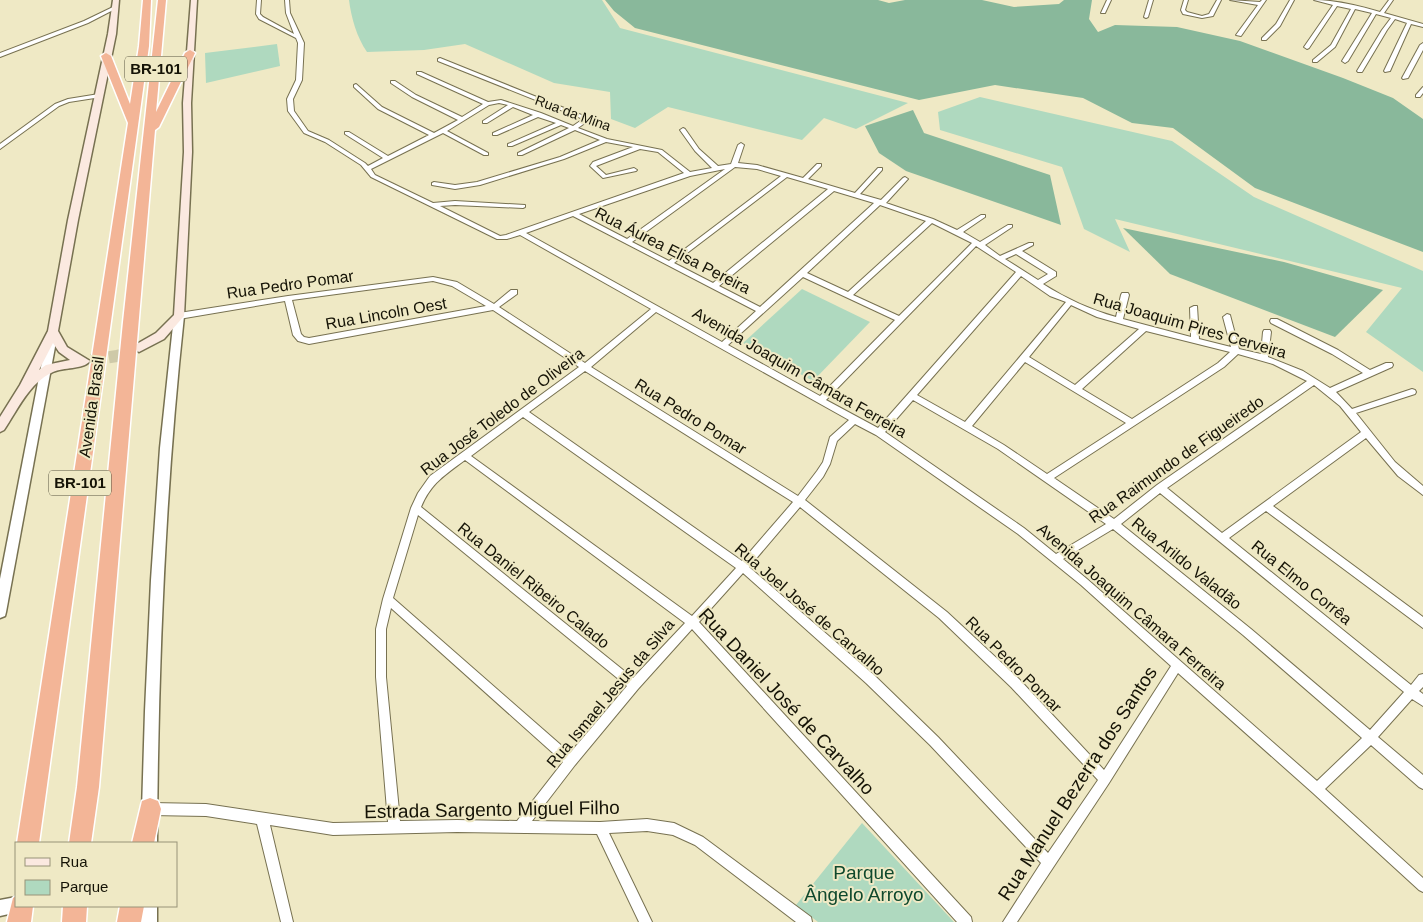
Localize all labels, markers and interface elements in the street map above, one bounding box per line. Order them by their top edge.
road number: BR-101 [125,56,187,82]
street label: Rua da Mina [533,92,613,134]
street label: Rua Áurea Elisa Pereira [592,203,754,297]
street label: Rua Pedro Pomar [225,267,355,302]
street label: Rua Joaquim Pires Cerveira [1091,290,1288,361]
street label: Rua Lincoln Oest [324,294,449,333]
street label: Avenida Joaquim Câmara Ferreira [690,304,910,441]
street label: Rua José Toledo de Oliveira [417,344,587,478]
street label: Avenida Brasil [76,355,107,459]
street label: Rua Pedro Pomar [632,375,750,458]
street label: Rua Raimundo de Figueiredo [1086,392,1267,526]
road number: BR-101 [49,470,111,496]
street label: Rua Arildo Valadão [1129,514,1245,613]
street label: Rua Daniel Ribeiro Calado [455,519,613,652]
street label: Avenida Joaquim Câmara Ferreira [1034,520,1229,693]
street label: Rua Elmo Corrêa [1248,537,1355,628]
street label: Rua Joel José de Carvalho [732,540,888,679]
street label: Rua Daniel José de Carvalho [695,604,879,799]
street label: Rua Pedro Pomar [962,613,1065,716]
street label: Rua Ismael Jesus da Silva [543,616,678,771]
street label: Rua Manuel Bezerra dos Santos [994,662,1161,904]
street label: Estrada Sargento Miguel Filho [364,797,620,822]
legend [15,842,178,907]
text: Rua [60,853,88,870]
park label: Parque Ângelo Arroyo [804,862,924,905]
text: Parque [60,878,108,895]

